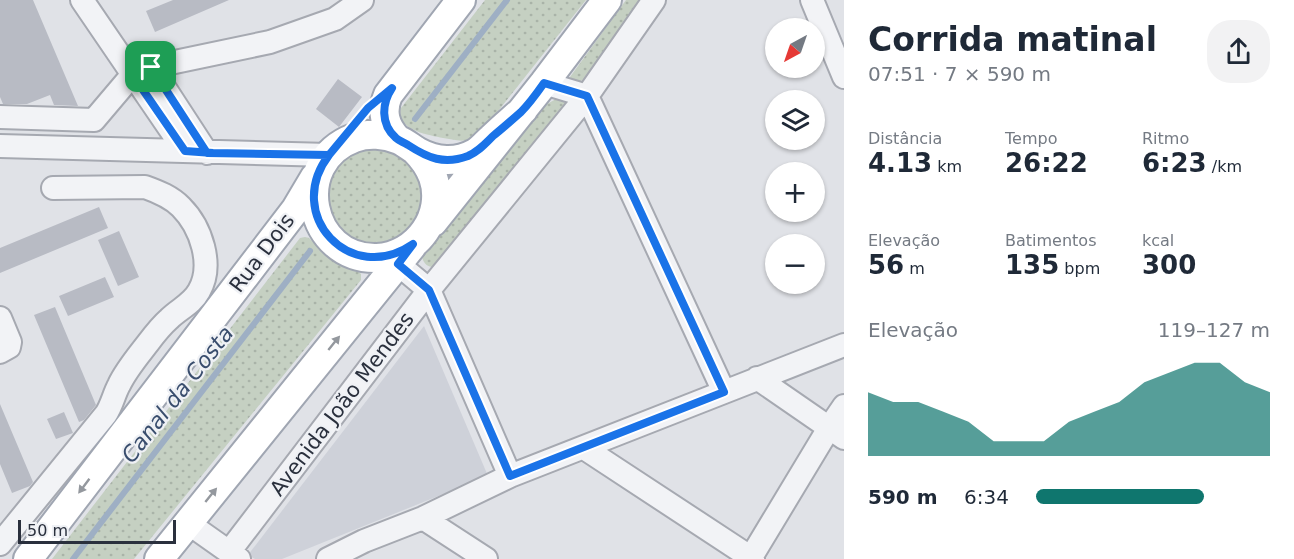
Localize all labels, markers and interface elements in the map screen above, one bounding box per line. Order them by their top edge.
north arrow [765,18,825,78]
map controls [765,18,825,294]
text: Corrida matinal [868,20,1157,59]
button: share [1207,20,1270,83]
pin [125,41,176,92]
icon: arrive [134,50,167,83]
text: 07:51 · 7 × 590 m [868,62,1051,86]
button: layers [765,90,825,150]
text: Distância [868,129,942,148]
text: Tempo [1005,129,1057,148]
text: Ritmo [1142,129,1189,148]
text: 4.13 [868,148,932,178]
text: 26:22 [1005,148,1088,178]
text: 6:23 [1142,148,1207,178]
text: km [932,157,962,176]
text: /km [1207,157,1242,176]
button: + [765,162,825,222]
street label: Rua Dois [225,209,299,297]
text: Elevação [868,231,940,250]
text: Batimentos [1005,231,1096,250]
text: kcal [1142,231,1174,250]
button: − [765,234,825,294]
text: 56 [868,250,904,280]
text: 135 [1005,250,1059,280]
text: 300 [1142,250,1196,280]
text: m [904,259,925,278]
text: bpm [1059,259,1100,278]
street label: Avenida João Mendes [265,308,419,500]
text: Elevação [868,318,958,342]
text: 119–127 m [1158,318,1270,342]
water label: Canal da Costa [116,321,238,467]
one-way arrow [327,336,339,351]
one-way arrow [78,478,90,494]
text: 590 m [868,485,938,509]
text: 6:34 [964,485,1009,509]
one-way arrow [204,487,217,503]
scale bar [18,517,176,544]
text: 50 m [27,521,68,540]

